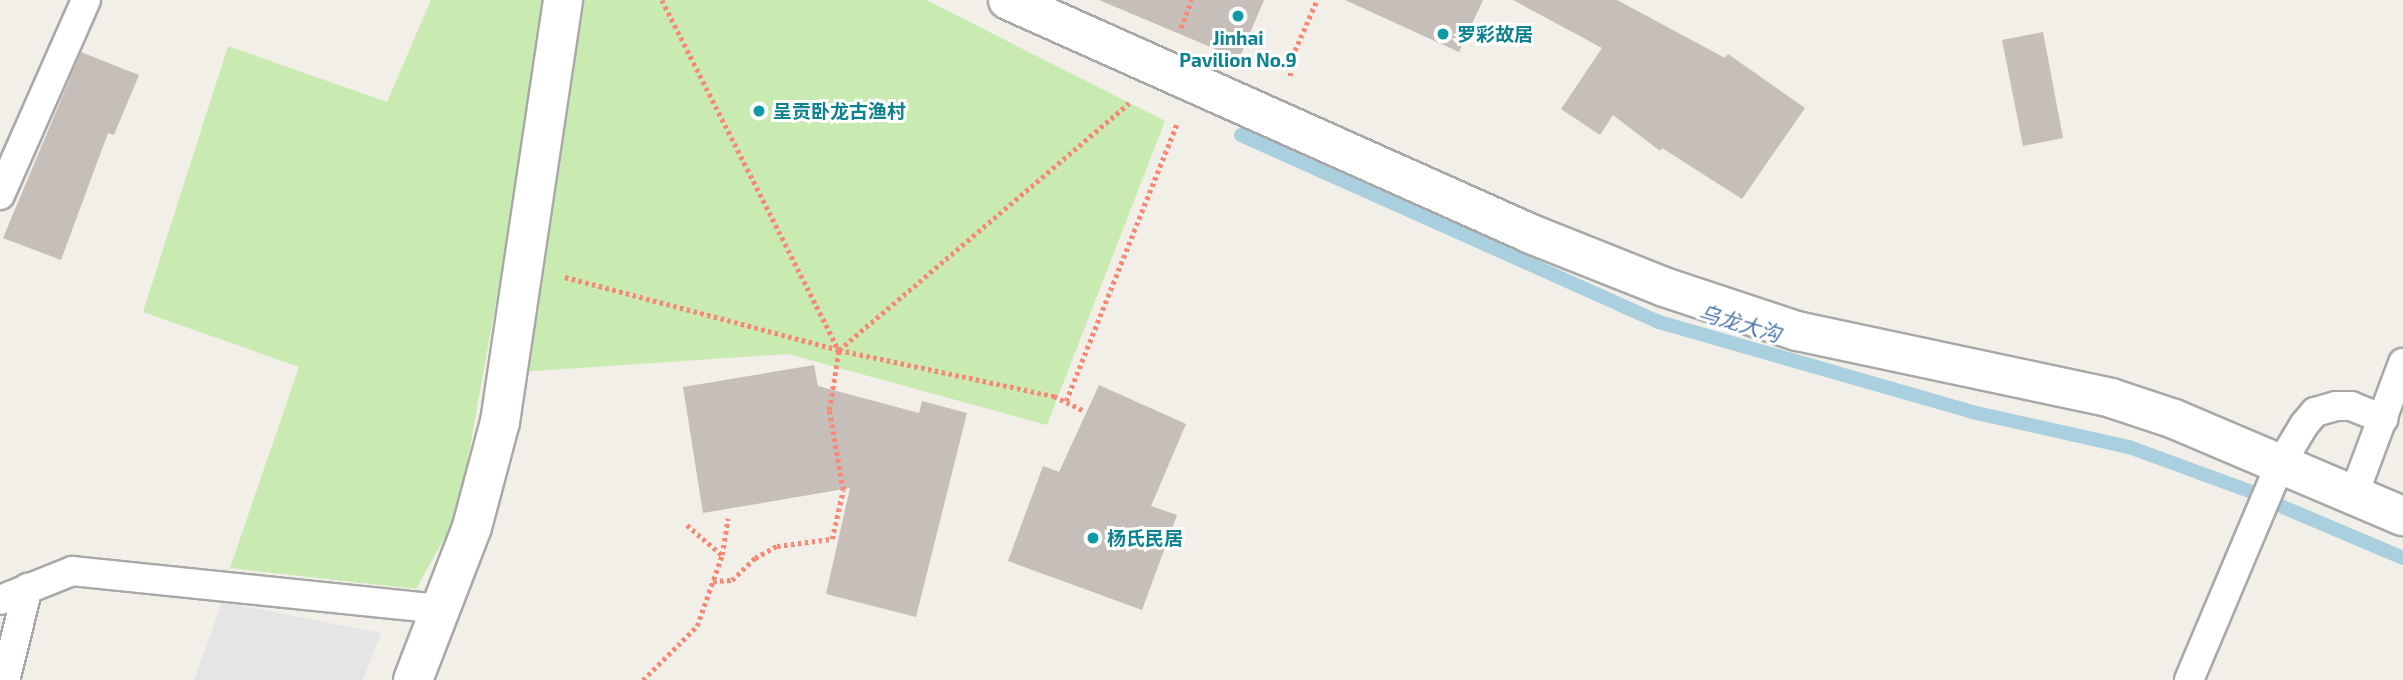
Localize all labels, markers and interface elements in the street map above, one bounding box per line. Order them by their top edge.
marker: Jinhai Pavilion No.9 [1230,8,1246,24]
place label: 罗彩故居 [1457,23,1533,45]
marker: 罗彩故居 [1435,26,1451,42]
place label: Jinhai Pavilion No.9 [1179,27,1297,71]
place label: 呈贡卧龙古渔村 [773,100,906,122]
marker: 呈贡卧龙古渔村 [751,103,767,119]
water label: 乌龙大沟 [1696,299,1784,347]
place label: 杨氏民居 [1107,527,1183,549]
marker: 杨氏民居 [1085,530,1101,546]

